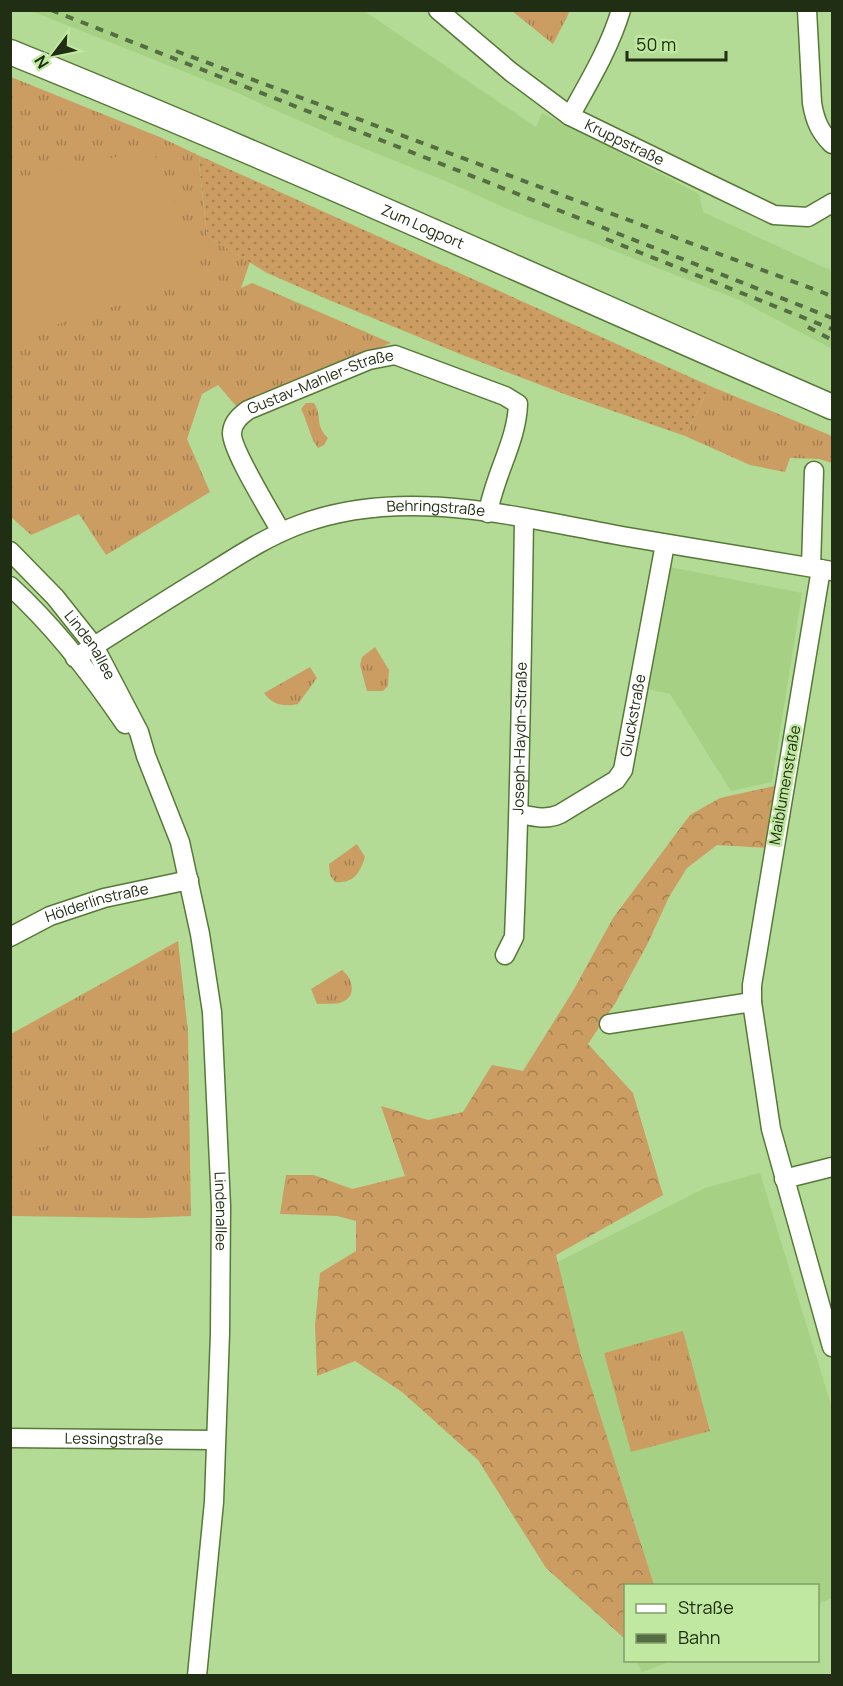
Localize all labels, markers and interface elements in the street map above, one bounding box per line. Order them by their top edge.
north arrow [24,24,84,84]
scale bar [627,24,726,62]
text: 50 m [636,32,676,56]
text: N [29,51,54,73]
street label: Kruppstraße [581,114,668,170]
street label: Zum Logport [378,199,467,254]
street label: Gustav-Mahler-Straße [244,344,396,419]
street label: Behringstraße [386,495,487,521]
street label: Lindenallee [60,606,121,683]
street label: Joseph-Haydn-Straße [507,661,532,815]
street label: Gluckstraße [615,672,651,758]
street label: Maiblumenstraße [764,723,805,846]
street label: Hölderlinstraße [42,878,151,927]
street label: Lindenallee [209,1171,232,1251]
street label: Lessingstraße [65,1428,164,1449]
legend [624,1584,819,1662]
text: Straße [678,1595,734,1619]
text: Bahn [678,1625,720,1649]

